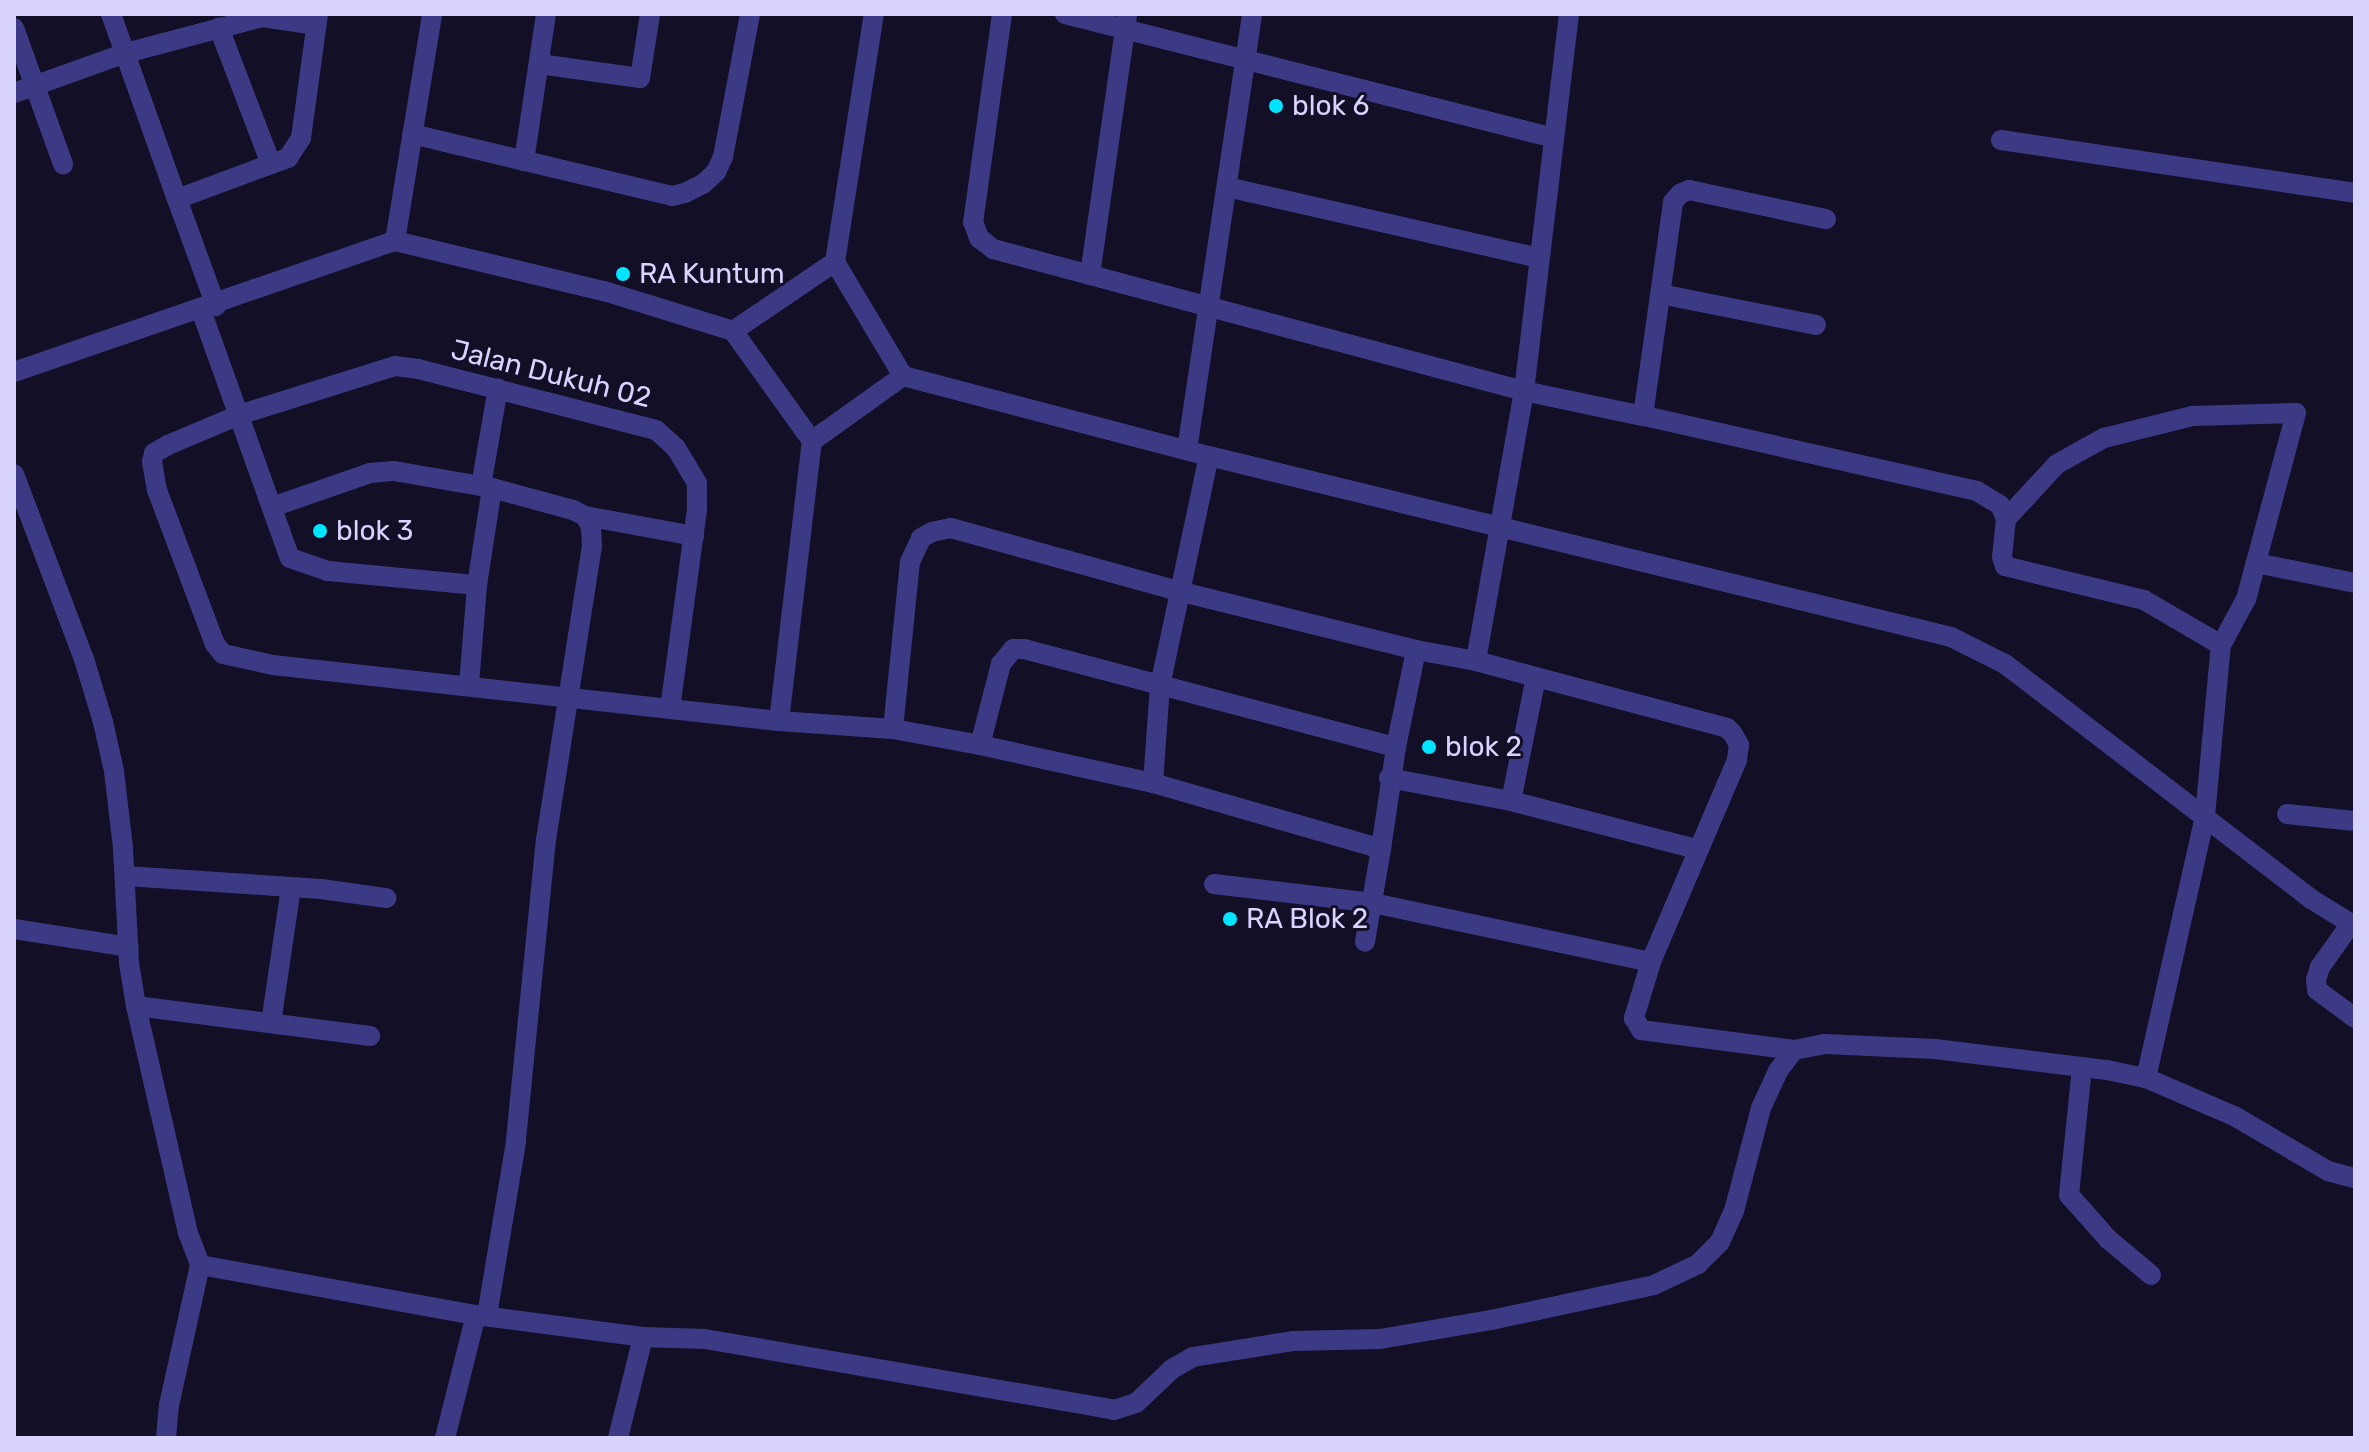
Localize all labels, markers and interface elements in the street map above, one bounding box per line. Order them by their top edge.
place label: blok 6 [1292,89,1370,123]
marker: blok 6 [1267,97,1285,115]
place label: RA Kuntum [639,257,785,291]
marker: RA Kuntum [614,265,632,283]
street label: Jalan Dukuh 02 [448,333,654,415]
place label: blok 3 [336,514,414,548]
marker: blok 3 [311,522,329,540]
place label: blok 2 [1445,730,1522,764]
marker: blok 2 [1420,738,1438,756]
place label: RA Blok 2 [1246,902,1369,936]
marker: RA Blok 2 [1221,910,1239,928]

